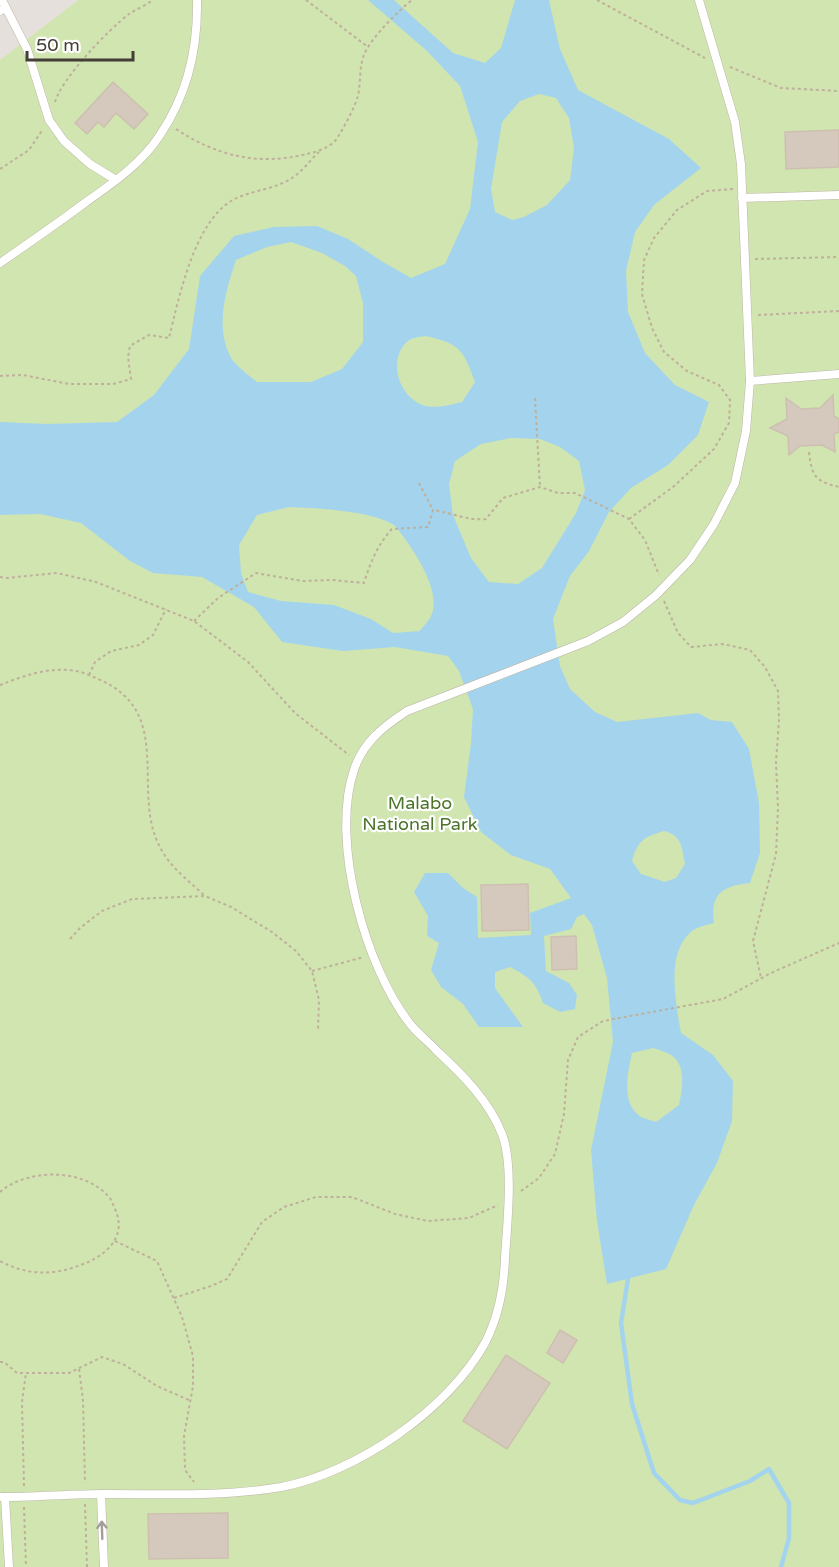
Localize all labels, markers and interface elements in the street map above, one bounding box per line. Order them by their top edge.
scale bar [27,24,134,62]
text: 50 m [36,34,80,56]
park label: Malabo National Park [362,792,478,835]
one-way arrow [97,1521,108,1541]

